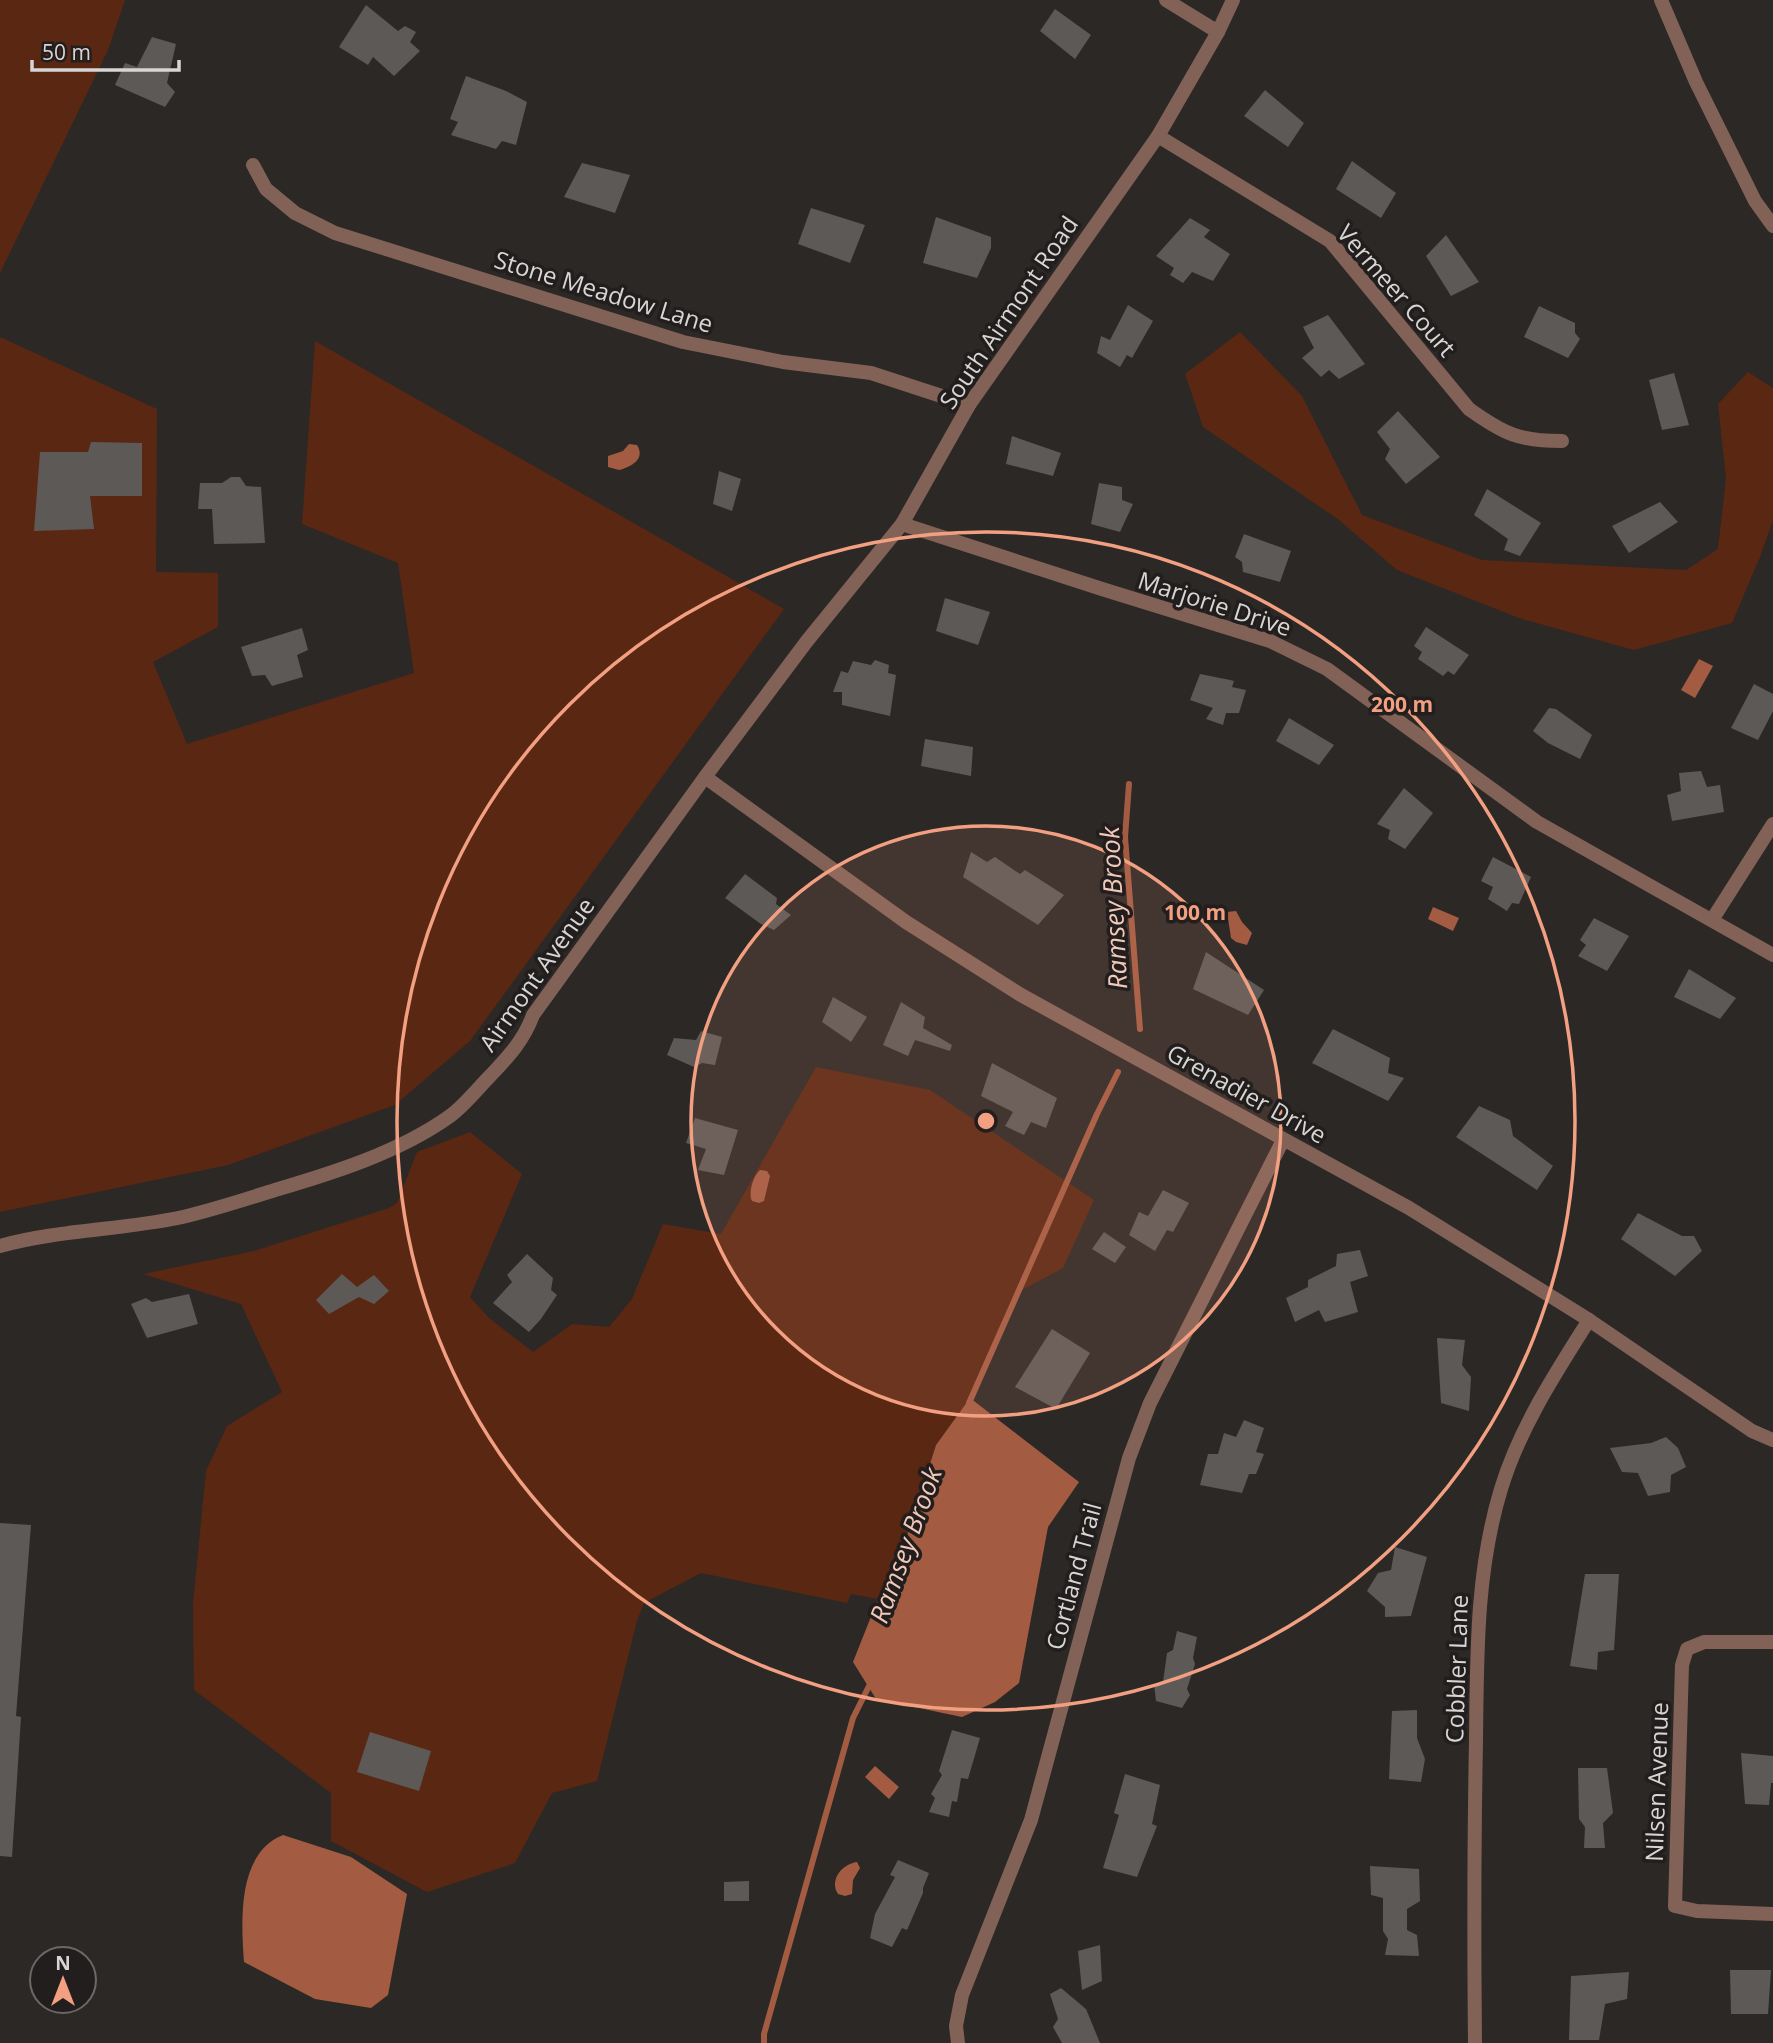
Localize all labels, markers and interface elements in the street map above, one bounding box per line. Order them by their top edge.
scale bar [32,28,178,72]
text: 50 m [42,38,91,66]
street label: South Airmont Road [931,209,1085,415]
street label: Vermeer Court [1330,217,1464,363]
street label: Stone Meadow Lane [491,242,717,340]
street label: Marjorie Drive [1134,563,1296,643]
text: 200 m [1371,690,1433,718]
water label: Ramsey Brook [1091,824,1135,990]
street label: Airmont Avenue [471,890,601,1058]
text: 100 m [1164,898,1226,926]
street label: Grenadier Drive [1161,1035,1333,1151]
centre of rings [974,1109,998,1133]
water label: Ramsey Brook [860,1461,950,1628]
street label: Cortland Trail [1037,1499,1109,1653]
street label: Cobbler Lane [1437,1594,1475,1744]
street label: Nilsen Avenue [1637,1702,1675,1862]
north arrow [28,1945,98,2015]
text: N [55,1950,71,1976]

